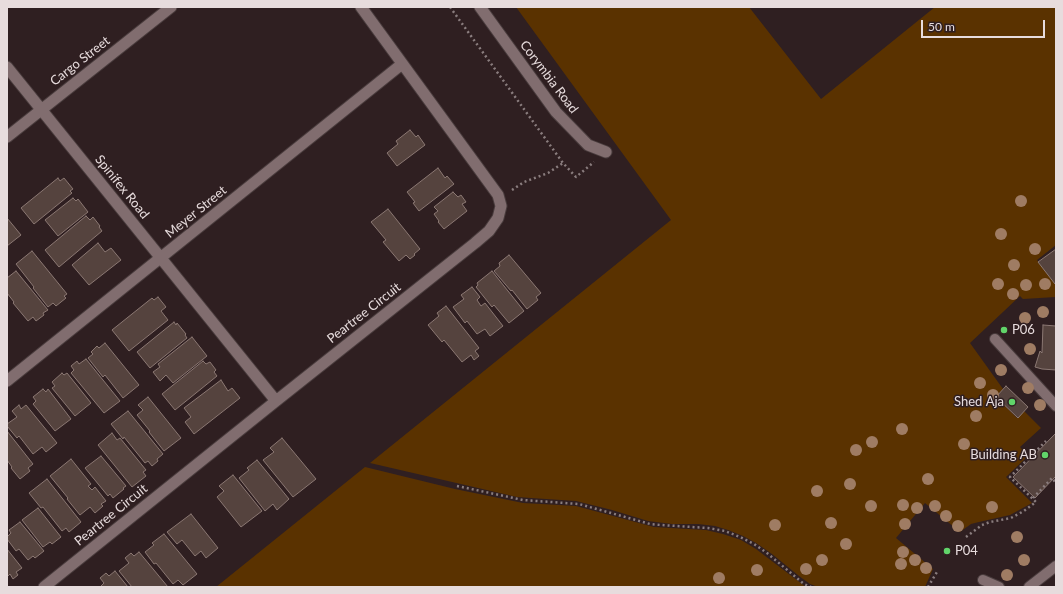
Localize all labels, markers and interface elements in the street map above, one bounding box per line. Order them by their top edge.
scale bar [923,12,1047,38]
text: 50 m [928,19,955,34]
street label: Cargo Street [47,33,113,89]
street label: Corymbia Road [517,38,581,116]
street label: Spinifex Road [92,152,152,222]
street label: Meyer Street [162,183,230,241]
street label: Peartree Circuit [324,279,404,347]
place label: P06 [1012,322,1035,338]
marker: P06 [999,325,1009,335]
place label: Shed Aja [954,394,1004,410]
marker: Shed Aja [1007,397,1017,407]
place label: Building AB [970,447,1037,463]
marker: Building AB [1040,450,1050,460]
street label: Peartree Circuit [71,481,151,549]
place label: P04 [955,543,978,559]
marker: P04 [942,546,952,556]

